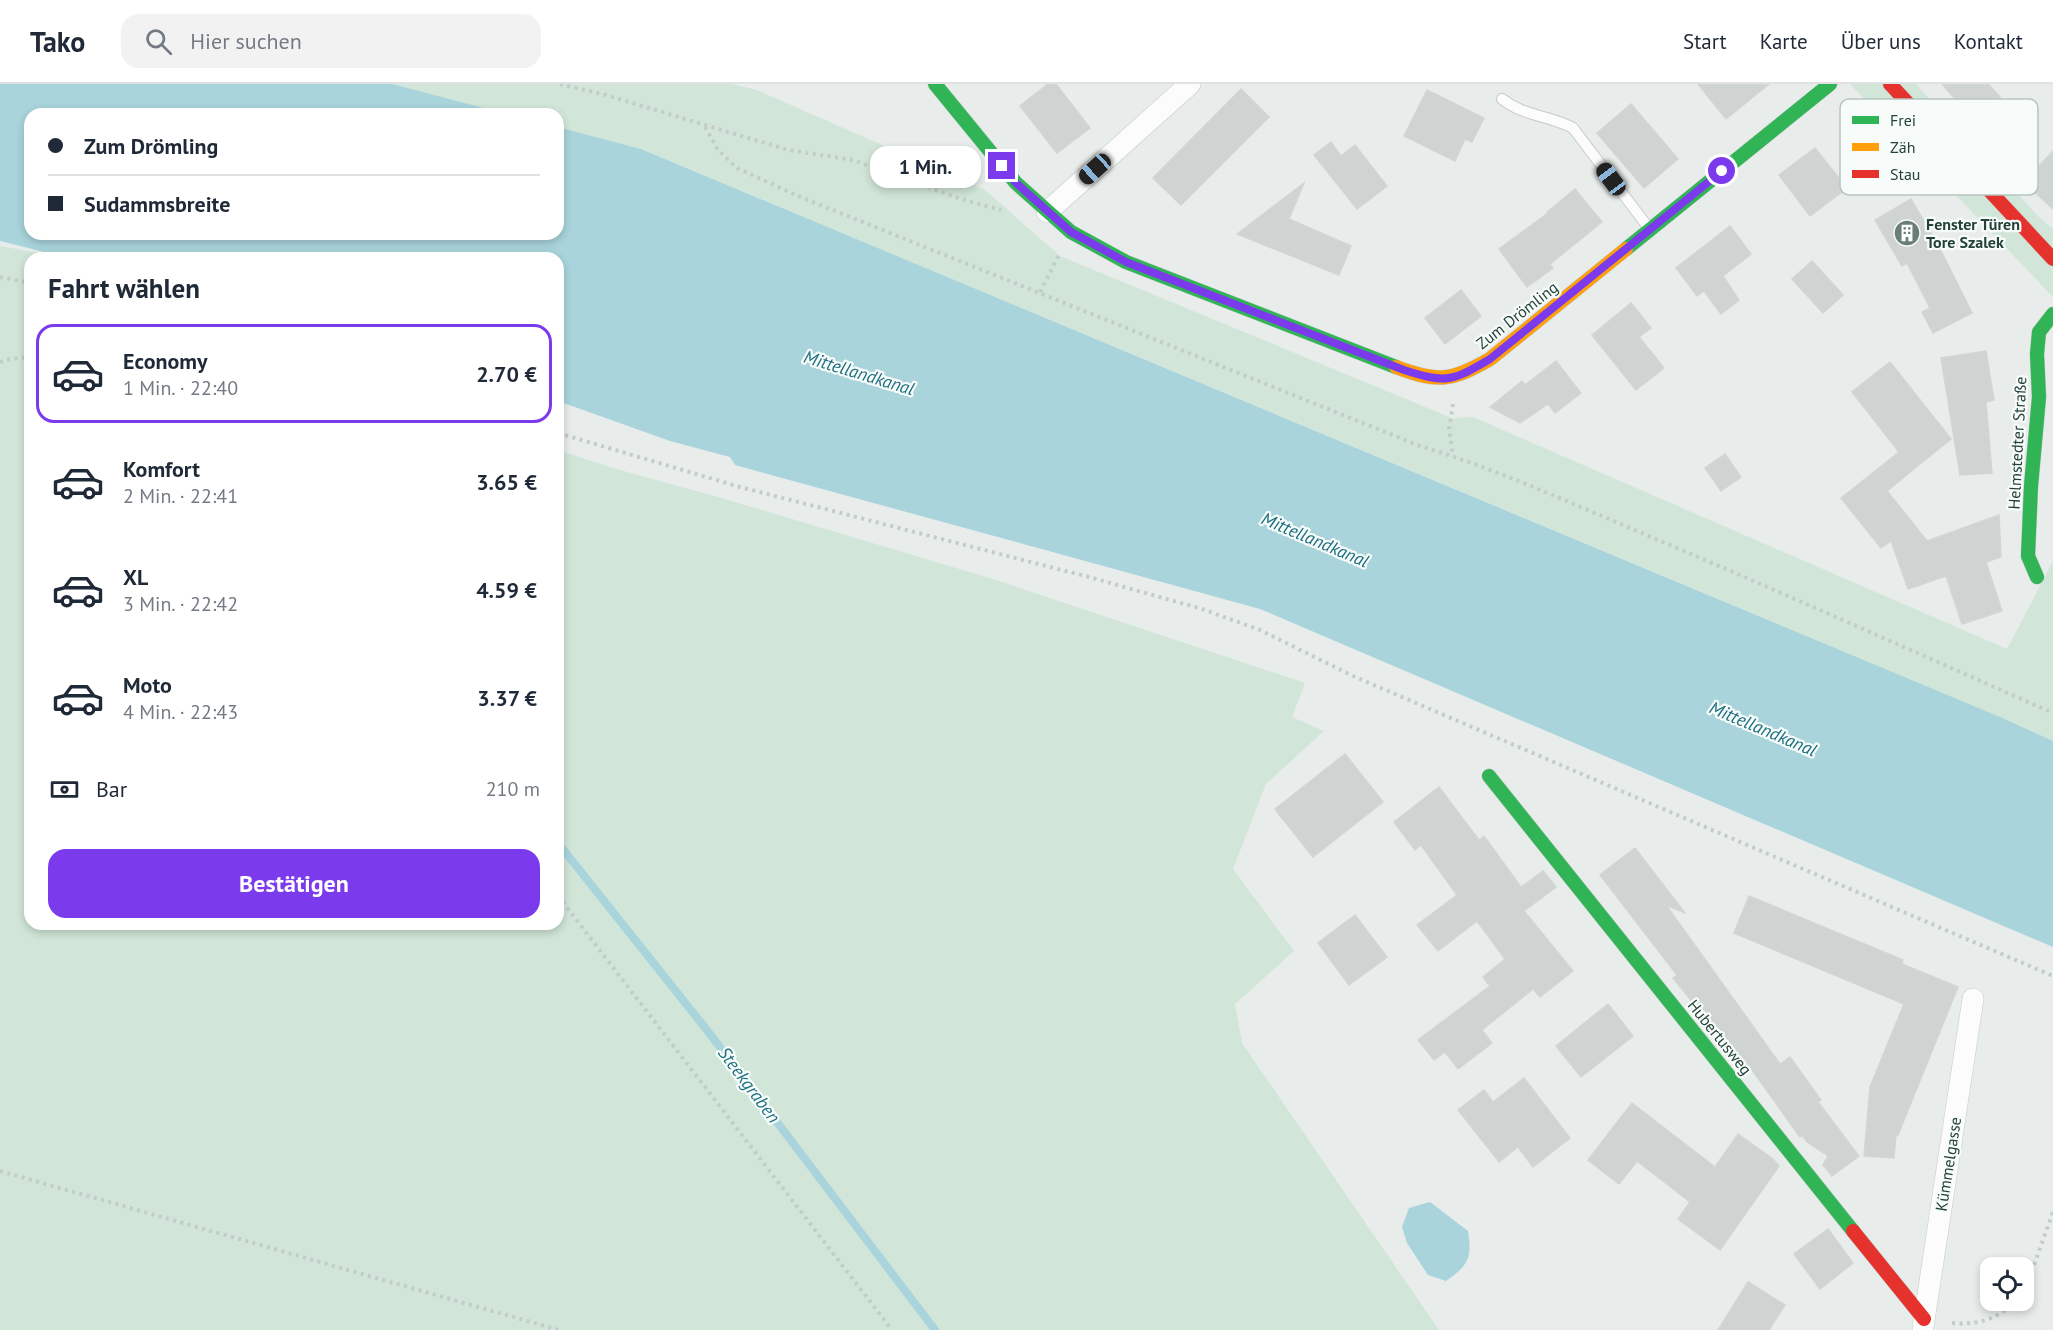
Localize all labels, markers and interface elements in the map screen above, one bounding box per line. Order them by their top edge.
search box [121,14,541,68]
text: Tako [30,23,85,60]
icon: search [142,25,175,58]
text: Hier suchen [190,27,302,55]
text: Start [1683,28,1727,55]
text: Karte [1760,28,1808,55]
text: Über uns [1841,28,1921,55]
text: Kontakt [1954,28,2023,55]
legend [1840,99,2038,195]
text: Frei [1890,110,1916,130]
text: Zum Drömling [84,132,218,160]
text: Zäh [1890,137,1915,157]
callout: 1 Min. [870,145,981,187]
car [1076,150,1114,188]
route end [988,152,1015,179]
text: 1 Min. [899,154,952,180]
route start [1708,157,1735,184]
car [1593,159,1629,199]
text: Stau [1890,164,1920,184]
text: Sudammsbreite [84,190,230,218]
place label: Fenster Türen Tore Szalek [1926,214,2020,252]
building icon: Fenster Türen Tore Szalek [1892,218,1922,248]
text: Fahrt wählen [48,271,200,305]
street label: Zum Drömling [1472,277,1562,353]
water label: Mittellandkanal [801,345,917,400]
icon: car [51,347,105,401]
text: Economy [123,347,207,375]
text: 2.70 € [476,360,537,388]
text: 1 Min. · 22:40 [123,375,238,401]
street label: Helmstedter Straße [2004,376,2030,510]
icon: car [51,455,105,509]
text: Komfort [123,455,200,483]
text: 3.65 € [476,468,537,496]
text: 2 Min. · 22:41 [123,483,238,509]
water label: Mittellandkanal [1258,507,1372,573]
icon: car [51,563,105,617]
text: XL [123,563,148,591]
text: 4.59 € [476,576,537,604]
text: 3 Min. · 22:42 [123,591,238,617]
icon: car [51,671,105,725]
text: Moto [123,671,172,699]
text: 3.37 € [477,684,537,712]
water label: Mittellandkanal [1706,696,1820,762]
text: 4 Min. · 22:43 [123,699,238,725]
icon: cash [48,773,81,806]
text: Bar [96,775,127,803]
text: 210 m [486,776,540,802]
button: Bestätigen [48,849,540,918]
street label: Hubertusweg [1684,995,1756,1079]
water label: Steekgraben [713,1042,786,1128]
street label: Kümmelgasse [1931,1115,1965,1213]
map controls [1980,1257,2034,1311]
button: locate [1980,1257,2034,1311]

